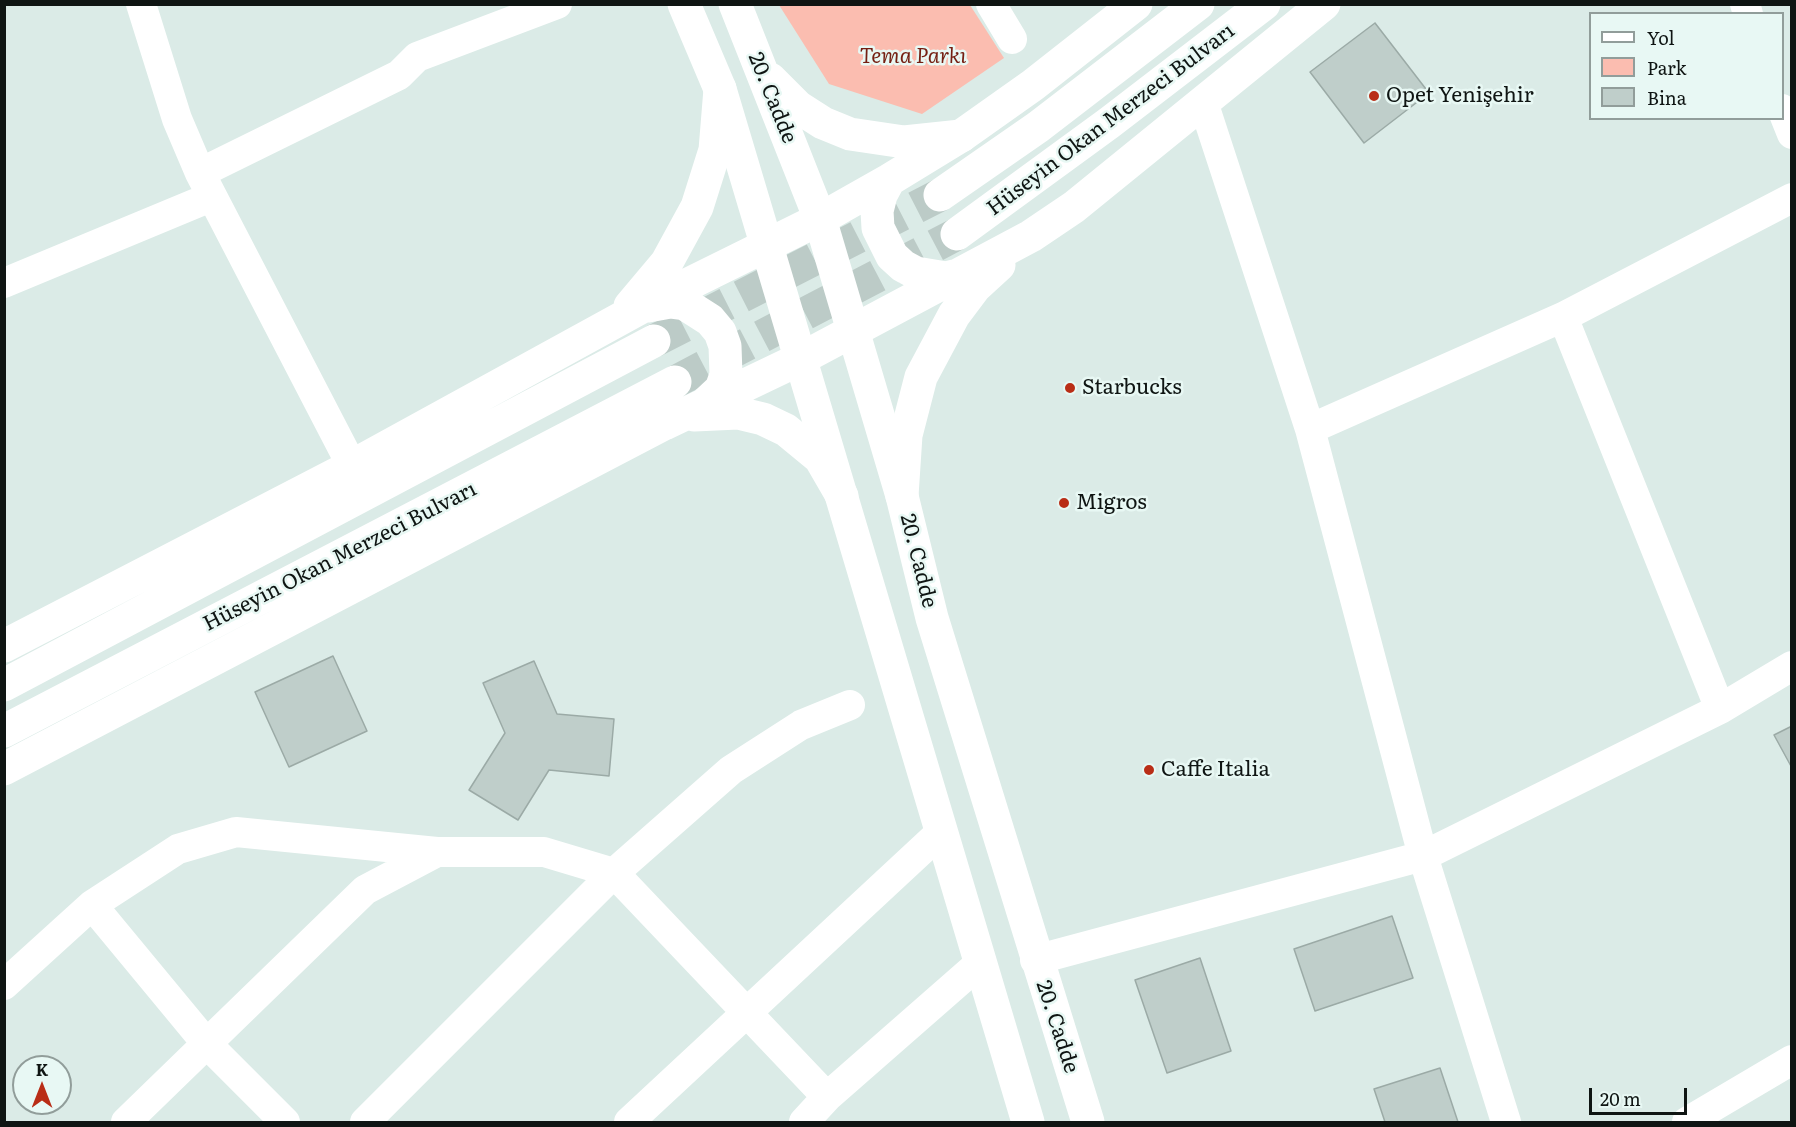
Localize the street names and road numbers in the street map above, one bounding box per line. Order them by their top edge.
street label: Hüseyin Okan Merzeci Bulvarı [982,19,1240,221]
street label: 20. Cadde [742,49,802,147]
street label: Hüseyin Okan Merzeci Bulvarı [199,477,481,637]
street label: 20. Cadde [894,511,942,611]
street label: 20. Cadde [1030,978,1084,1076]

